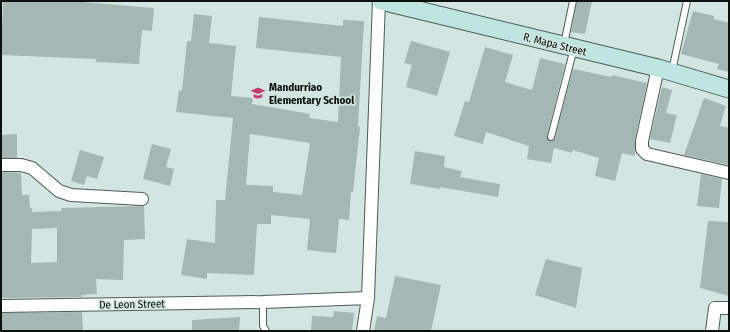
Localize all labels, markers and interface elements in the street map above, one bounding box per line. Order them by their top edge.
street label: R. Mapa Street [522,30,588,59]
place label: Mandurriao Elementary School [269,81,355,107]
school or university icon: Mandurriao Elementary School [250,85,266,101]
street label: De Leon Street [99,297,165,312]

